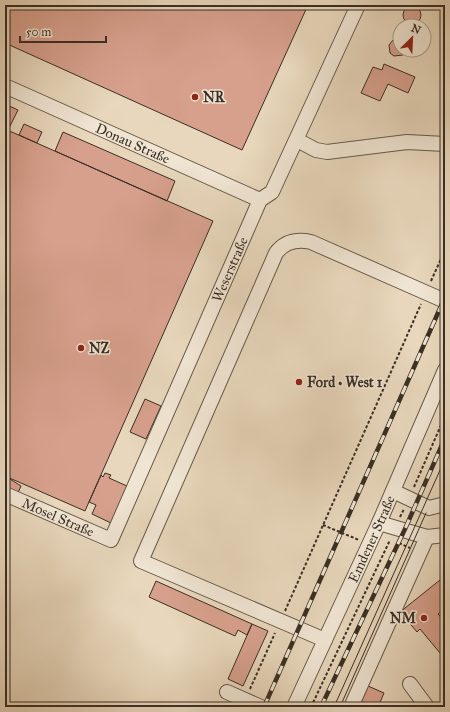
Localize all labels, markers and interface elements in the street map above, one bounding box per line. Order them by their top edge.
scale bar [20,18,106,44]
north arrow [392,18,432,58]
text: N [409,21,423,37]
text: 50 m [26,25,51,39]
place label: NR [203,89,226,106]
marker: NR [190,92,200,102]
street label: Donau Straße [93,120,173,168]
street label: Weserstraße [208,234,252,305]
place label: NZ [89,340,110,357]
marker: NZ [76,343,86,353]
place label: Ford • West 1 [307,374,383,391]
marker: Ford • West 1 [294,377,304,387]
street label: Emdener Straße [345,493,399,585]
street label: Mosel Straße [20,495,97,541]
place label: NM [390,610,417,627]
marker: NM [419,613,429,623]

